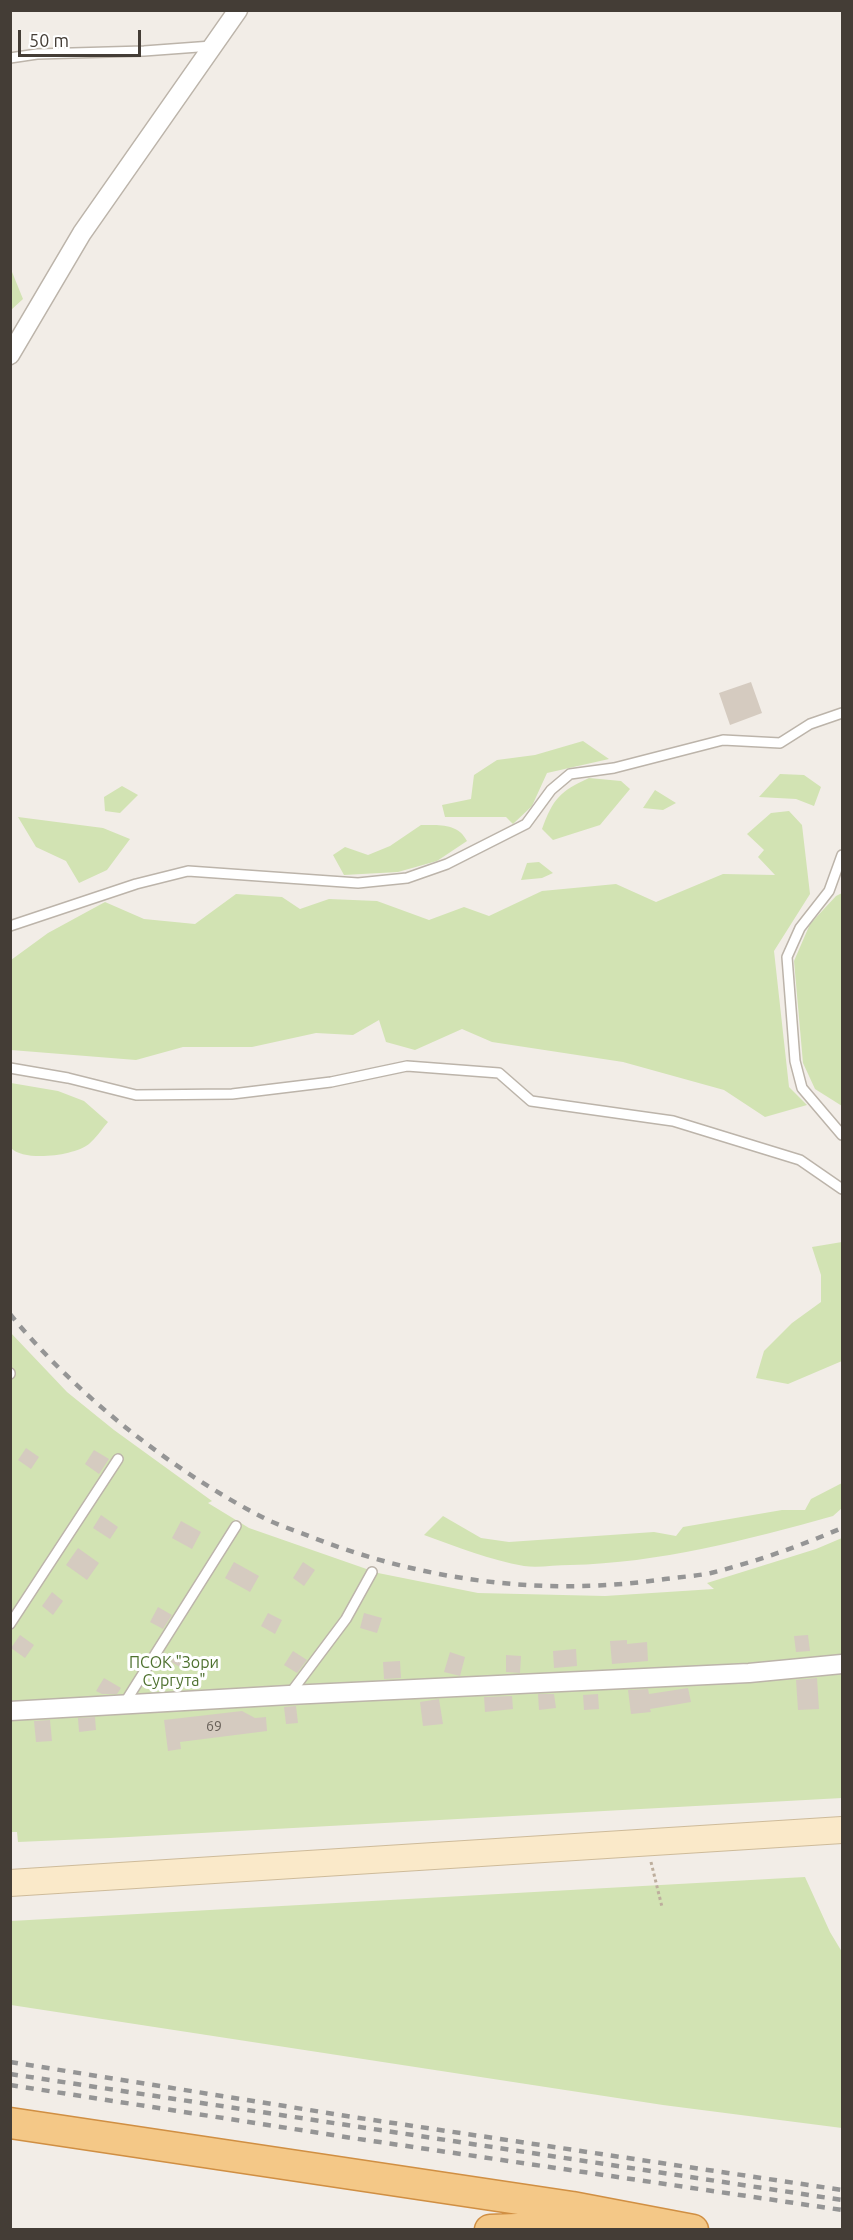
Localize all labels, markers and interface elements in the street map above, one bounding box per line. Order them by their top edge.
scale bar [21,18,144,56]
text: 50 m [29,30,69,50]
park label: ПСОК "Зори Сургута" [129,1653,219,1691]
house number: 69 [206,1718,222,1734]

